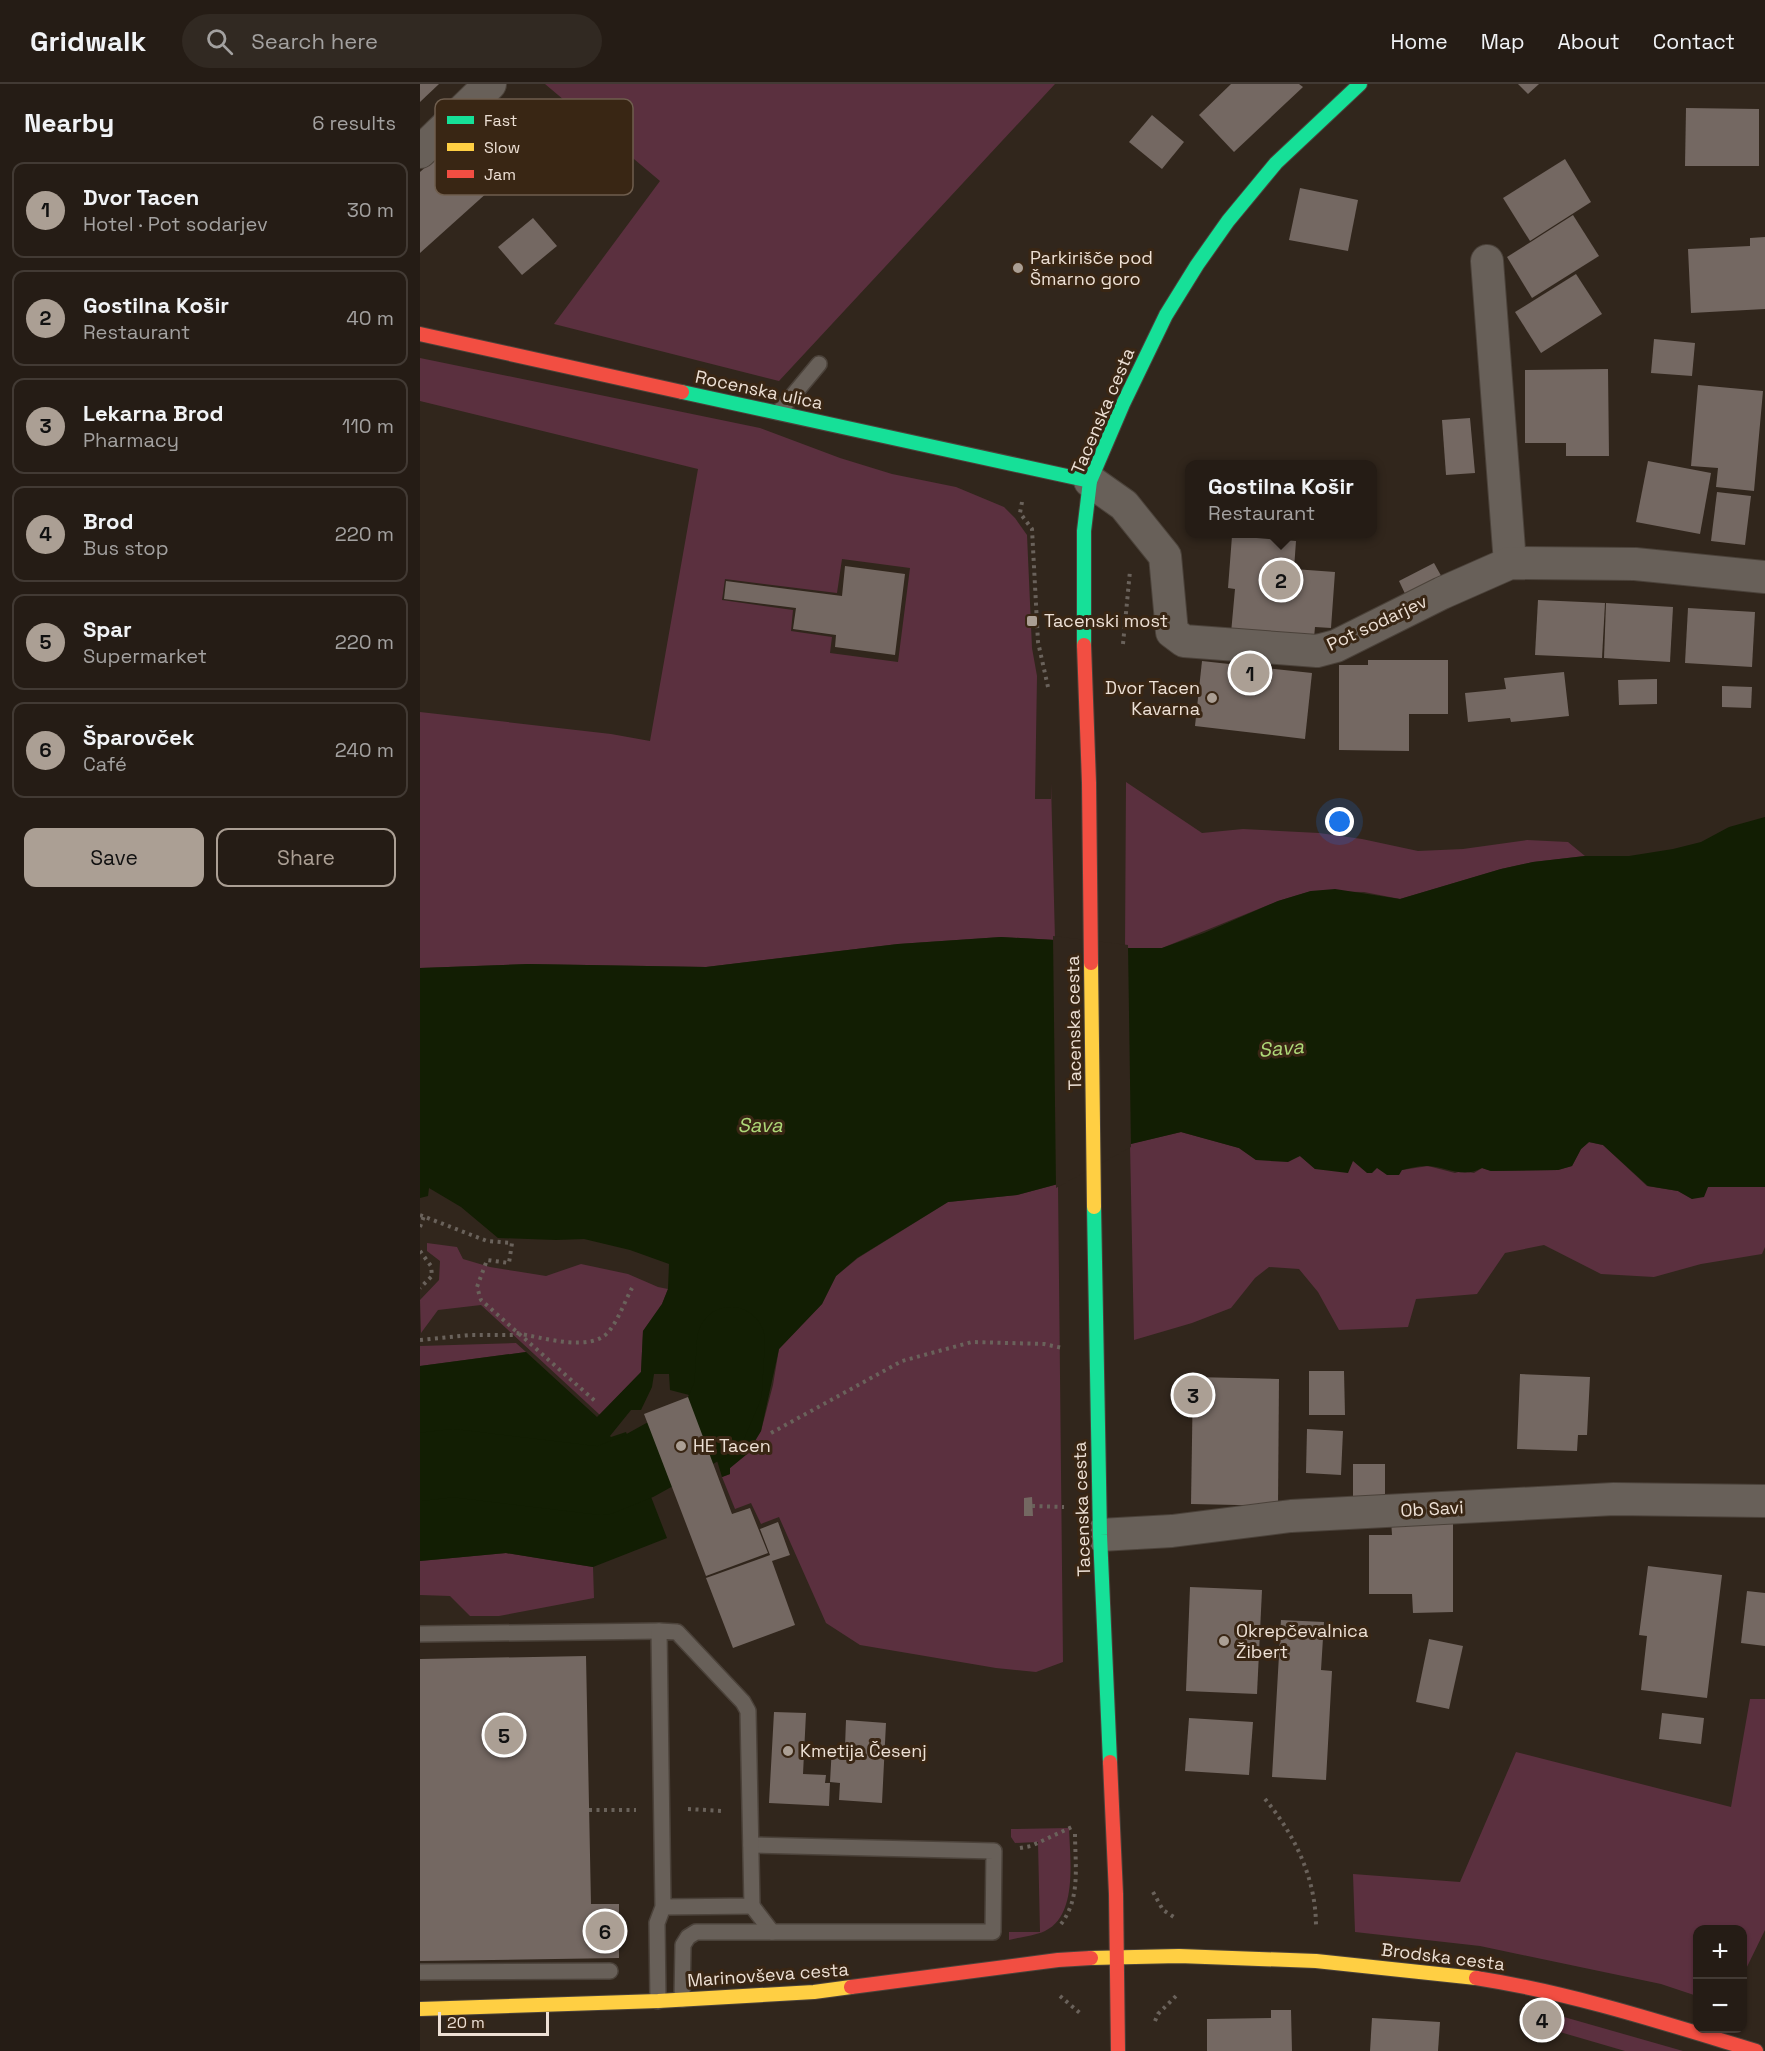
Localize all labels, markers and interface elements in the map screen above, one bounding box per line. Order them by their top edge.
search box [182,14,602,68]
text: Gridwalk [30,23,146,59]
icon: search [203,25,236,58]
text: Search here [251,27,378,55]
text: Home [1390,28,1448,55]
text: Map [1481,28,1525,55]
text: About [1558,28,1620,55]
text: Contact [1653,28,1735,55]
legend [435,99,633,195]
text: Nearby [24,106,114,140]
text: 6 results [312,110,396,136]
text: Fast [484,110,517,131]
text: Slow [484,137,520,158]
text: Jam [484,164,516,185]
text: Dvor Tacen [83,183,199,211]
text: 1 [41,197,50,223]
text: 30 m [347,197,394,223]
text: Hotel · Pot sodarjev [83,211,268,237]
place label: Parkirišče pod Šmarno goro [1030,246,1153,290]
marker: Parkirišče pod Šmarno goro [1011,261,1025,275]
text: Gostilna Košir [83,291,229,319]
text: 2 [40,305,51,331]
text: 40 m [346,305,394,331]
text: Restaurant [83,319,190,345]
street label: Tacenska cesta [1066,344,1139,477]
street label: Rocenska ulica [693,365,825,414]
text: Lekarna Brod [83,399,224,427]
text: 3 [39,413,52,439]
text: 110 m [342,413,394,439]
text: Pharmacy [83,427,179,453]
popup [1185,460,1377,538]
text: Gostilna Košir [1208,472,1354,500]
text: Restaurant [1208,500,1315,526]
text: Brod [83,507,133,535]
text: 4 [39,521,52,547]
text: 220 m [335,521,394,547]
text: Bus stop [83,535,169,561]
pin: 2 [1262,558,1300,602]
street label: Pot sodarjev [1323,589,1431,656]
place label: Tacenski most [1044,609,1168,632]
marker: Tacenski most [1025,614,1039,628]
text: Spar [83,615,132,643]
text: 5 [40,629,52,655]
text: 220 m [335,629,394,655]
text: Supermarket [83,643,207,669]
pin: 1 [1230,650,1270,696]
place label: Dvor Tacen Kavarna [1105,676,1200,720]
marker: Dvor Tacen Kavarna [1205,691,1219,705]
text: Šparovček [83,723,194,751]
text: 6 [39,737,52,763]
text: 240 m [335,737,394,763]
text: Café [83,751,127,777]
your location [1325,807,1354,836]
button: Save [24,828,204,887]
button: Share [216,828,396,887]
street label: Tacenska cesta [1061,955,1086,1091]
water label: Sava [1257,1033,1305,1063]
water label: Sava [737,1112,783,1138]
pin: 3 [1174,1372,1212,1418]
place label: HE Tacen [693,1434,771,1457]
marker: HE Tacen [674,1439,688,1453]
street label: Tacenska cesta [1068,1441,1095,1577]
street label: Ob Savi [1400,1495,1464,1522]
place label: Okrepčevalnica Žibert [1236,1619,1368,1663]
marker: Okrepčevalnica Žibert [1217,1634,1231,1648]
pin: 5 [484,1712,524,1758]
place label: Kmetija Česenj [800,1739,927,1762]
marker: Kmetija Česenj [781,1744,795,1758]
pin: 6 [586,1908,624,1954]
map controls [1693,1925,1747,2033]
button: + [1693,1925,1747,1979]
street label: Brodska cesta [1380,1938,1506,1975]
street label: Marinovševa cesta [686,1957,849,1992]
button: − [1693,1979,1747,2033]
pin: 4 [1522,1998,1562,2042]
scale bar [438,2009,549,2036]
text: 20 m [447,2012,485,2033]

